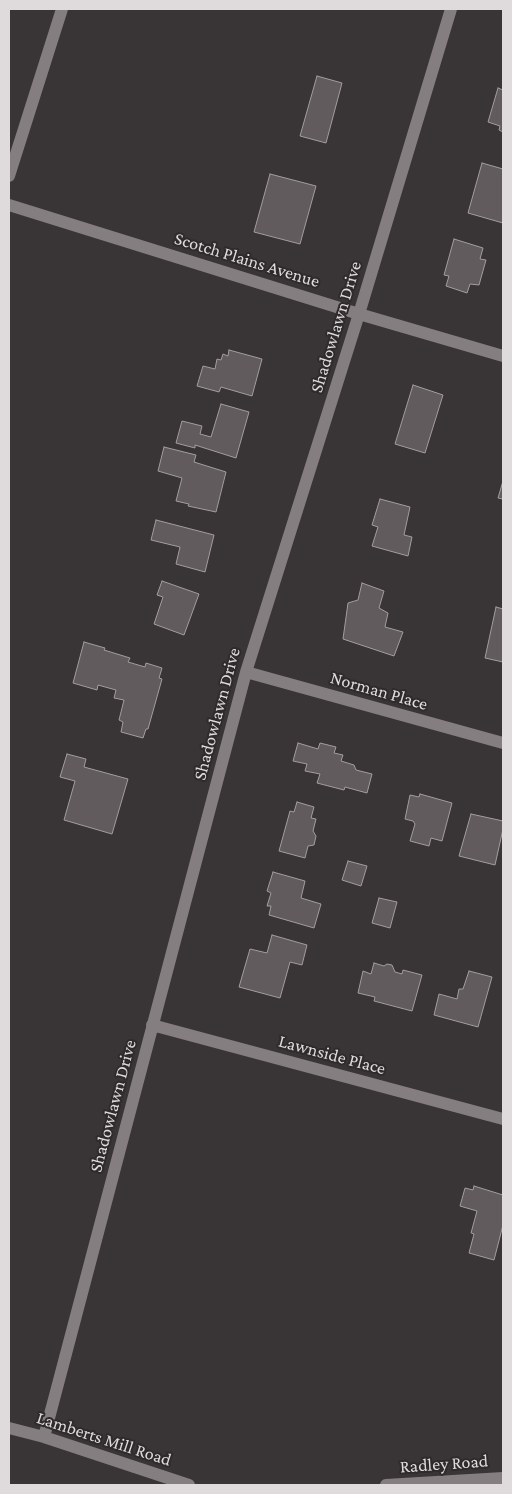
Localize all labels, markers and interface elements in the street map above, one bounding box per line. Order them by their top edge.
street label: Scotch Plains Avenue [172,228,322,292]
street label: Shadowlawn Drive [306,259,366,395]
street label: Shadowlawn Drive [189,645,245,783]
street label: Norman Place [328,667,430,715]
street label: Lawnside Place [276,1030,388,1080]
street label: Shadowlawn Drive [85,1037,141,1175]
street label: Lamberts Mill Road [34,1407,174,1471]
street label: Radley Road [399,1450,489,1478]

